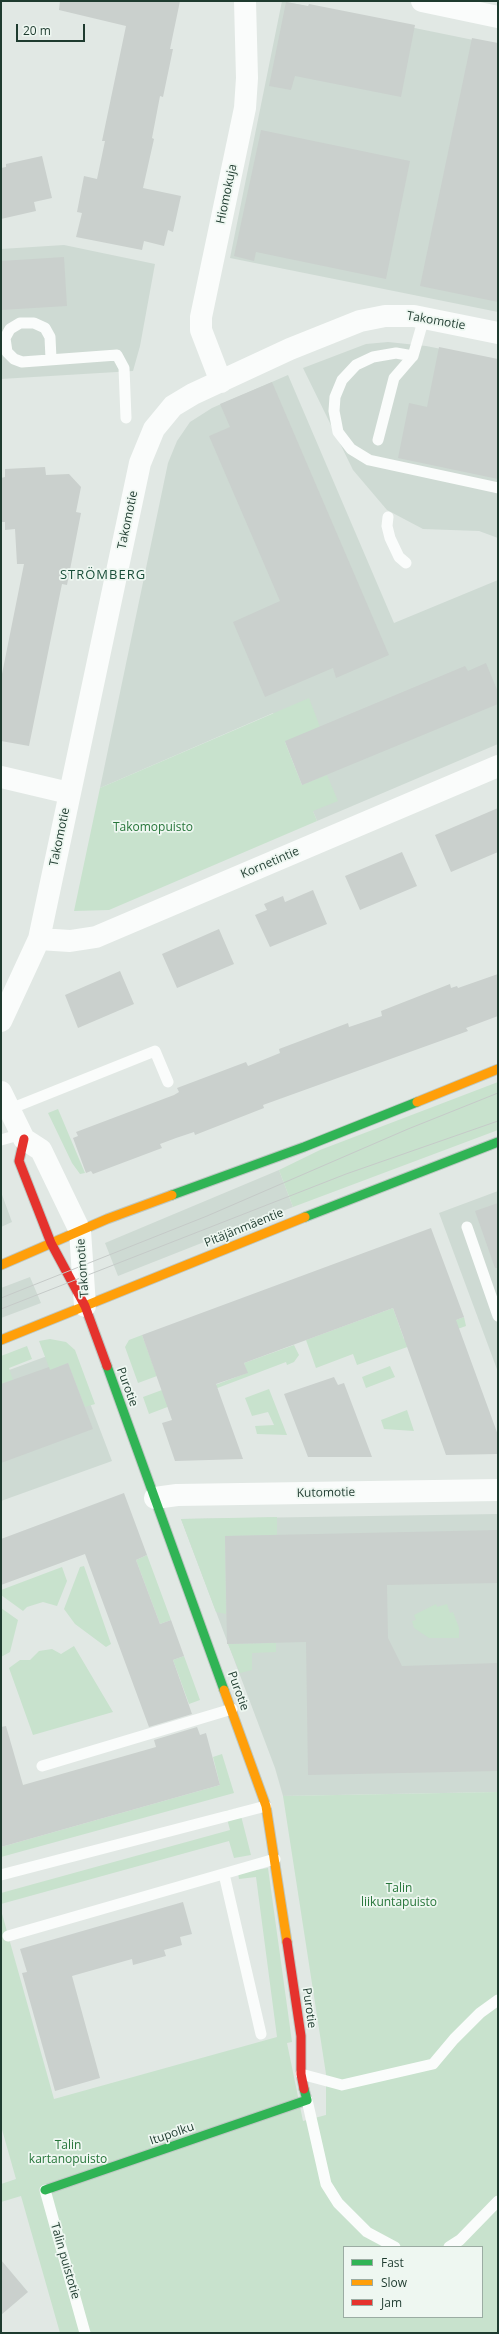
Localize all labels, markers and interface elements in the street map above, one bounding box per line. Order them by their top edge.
scale bar [18,16,87,42]
text: 20 m [23,22,51,39]
street label: Hiomokuja [214,163,240,225]
street label: Takomotie [406,309,466,333]
street label: Takomotie [115,490,141,550]
district label: STRÖMBERG [60,567,146,583]
street label: Takomotie [47,807,73,867]
park label: Takomopuisto [113,821,193,835]
street label: Kornetintie [239,844,301,882]
street label: Pitäjänmäentie [202,1206,286,1250]
street label: Takomotie [74,1238,92,1298]
street label: Purotie [113,1365,141,1409]
street label: Kutomotie [297,1485,355,1501]
street label: Purotie [224,1669,252,1713]
park label: Talin liikuntapuisto [361,1882,437,1910]
street label: Purotie [299,1987,319,2029]
street label: Itupolku [148,2120,196,2148]
park label: Talin kartanopuisto [29,2139,107,2167]
street label: Talin puistotie [47,2221,83,2301]
legend [343,2246,483,2318]
text: Fast [381,2254,404,2271]
text: Slow [381,2274,407,2291]
text: Jam [381,2294,402,2311]

